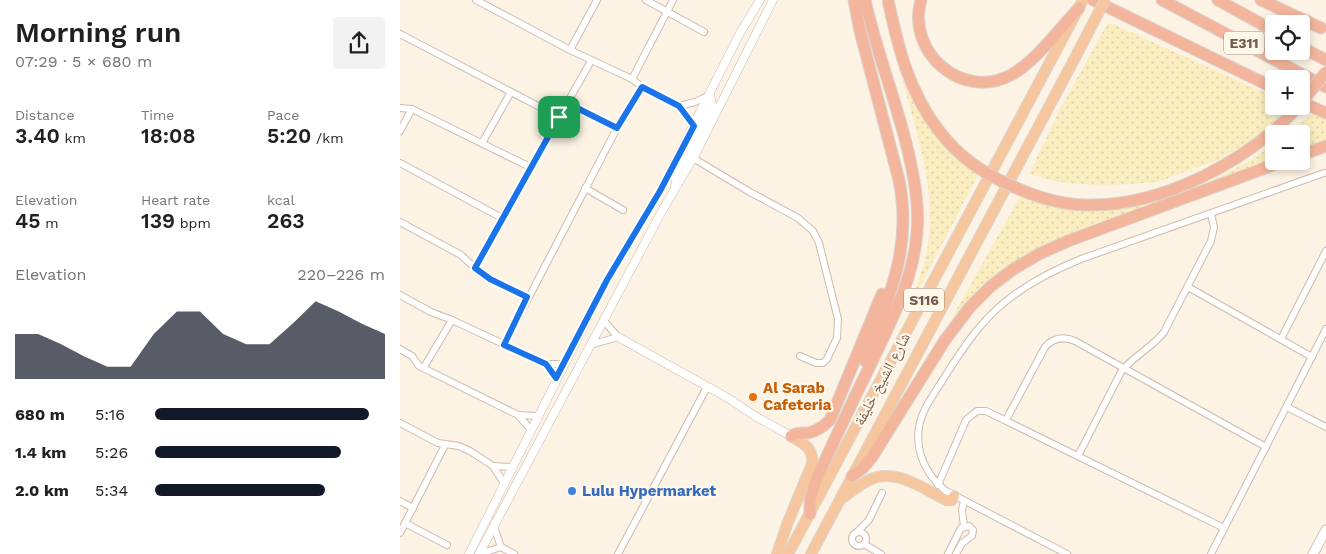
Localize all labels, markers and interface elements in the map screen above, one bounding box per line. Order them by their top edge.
map controls [1265,15,1310,170]
button: locate [1265,15,1310,60]
text: Morning run [15,16,181,49]
button: share [333,17,385,69]
road number: E311 [1224,32,1264,54]
text: 07:29 · 5 × 680 m [15,52,152,71]
button: + [1265,70,1310,115]
pin [538,96,580,138]
icon: arrive [545,103,573,131]
text: Distance [15,107,75,123]
text: Time [141,107,174,123]
text: Pace [267,107,299,123]
text: 3.40 [15,123,60,148]
text: 18:08 [141,123,196,148]
text: 5:20 [267,123,311,148]
button: − [1265,125,1310,170]
text: km [60,130,86,146]
text: /km [311,130,343,146]
text: Elevation [15,192,78,208]
text: Heart rate [141,192,210,208]
text: kcal [267,192,295,208]
text: 45 [15,208,41,233]
text: 139 [141,208,175,233]
text: 263 [267,208,305,233]
text: m [41,215,59,231]
text: bpm [175,215,211,231]
text: Elevation [15,265,86,284]
text: 220–226 m [297,265,385,284]
road number: S116 [904,288,944,312]
street label: شارع الشيخ خليفة [850,330,915,429]
place label: Al Sarab Cafeteria [763,379,832,414]
marker: Al Sarab Cafeteria [747,391,759,403]
text: 680 m [15,405,65,424]
text: 5:16 [95,405,125,424]
text: 1.4 km [15,443,66,462]
text: 5:26 [95,443,128,462]
text: 2.0 km [15,481,69,500]
text: 5:34 [95,481,128,500]
place label: Lulu Hypermarket [582,482,717,500]
marker: Lulu Hypermarket [566,485,578,497]

